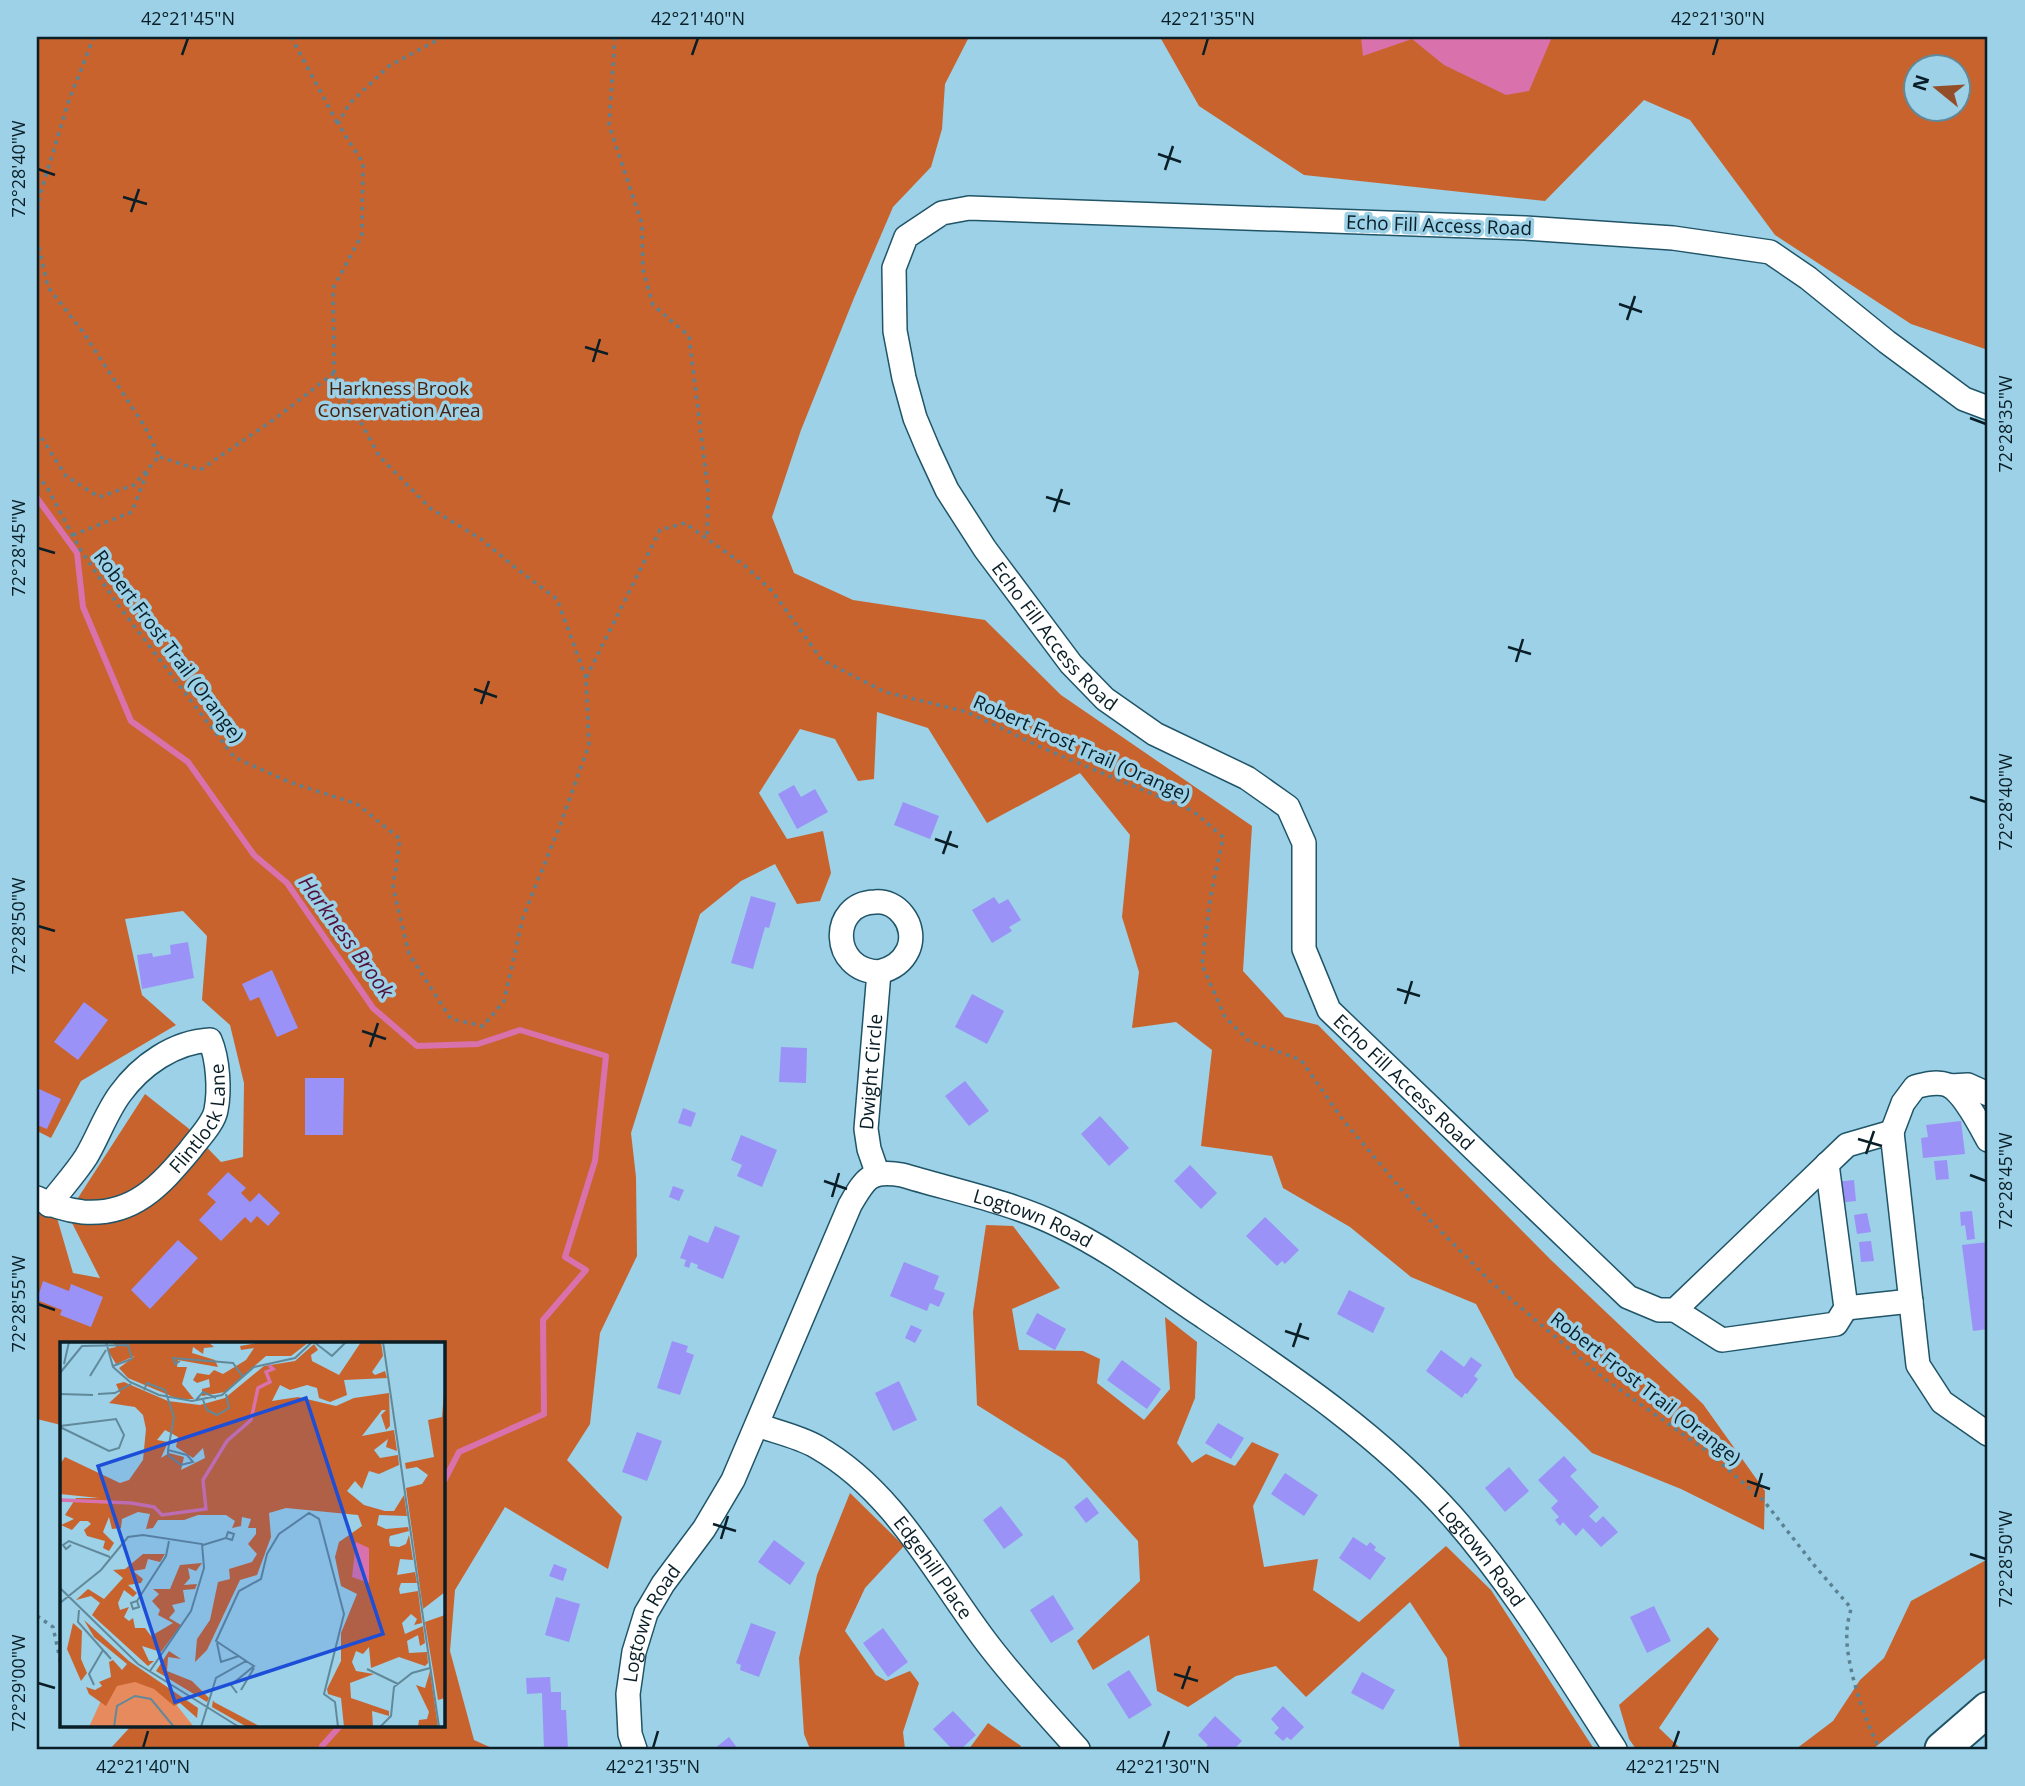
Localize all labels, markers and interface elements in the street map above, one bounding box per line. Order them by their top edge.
text: 42°21'45"N [141,6,235,30]
text: 42°21'40"N [651,6,745,30]
text: 42°21'35"N [1161,6,1255,30]
text: 42°21'30"N [1671,6,1765,30]
north arrow [1902,52,1972,122]
text: N [1906,71,1936,94]
text: 72°28'40"W [6,120,30,218]
street label: Echo Fill Access Road [1346,209,1532,241]
park label: Harkness Brook Conservation Area [317,375,481,423]
text: 72°28'35"W [1993,375,2017,473]
text: 72°28'45"W [6,499,30,597]
street label: Robert Frost Trail (Orange) [88,544,250,748]
street label: Echo Fill Access Road [986,556,1123,717]
street label: Robert Frost Trail (Orange) [969,688,1195,808]
text: 72°28'40"W [1993,753,2017,851]
water label: Harkness Brook [293,869,401,1004]
text: 72°28'50"W [6,877,30,975]
street label: Echo Fill Access Road [1328,1008,1480,1156]
street label: Dwight Circle [853,1013,888,1131]
street label: Flintlock Lane [163,1062,231,1179]
text: 72°28'45"W [1993,1132,2017,1230]
street label: Logtown Road [970,1182,1097,1254]
text: 72°28'55"W [6,1255,30,1353]
street label: Robert Frost Trail (Orange) [1545,1305,1747,1471]
inset map [60,1342,444,1726]
street label: Logtown Road [1432,1496,1531,1612]
street label: Edgehill Place [888,1510,979,1624]
text: 72°28'50"W [1993,1510,2017,1608]
street label: Logtown Road [617,1559,686,1684]
text: 72°29'00"W [6,1634,30,1732]
text: 42°21'40"N [96,1754,190,1778]
text: 42°21'35"N [606,1754,700,1778]
text: 42°21'30"N [1116,1754,1210,1778]
text: 42°21'25"N [1626,1754,1720,1778]

